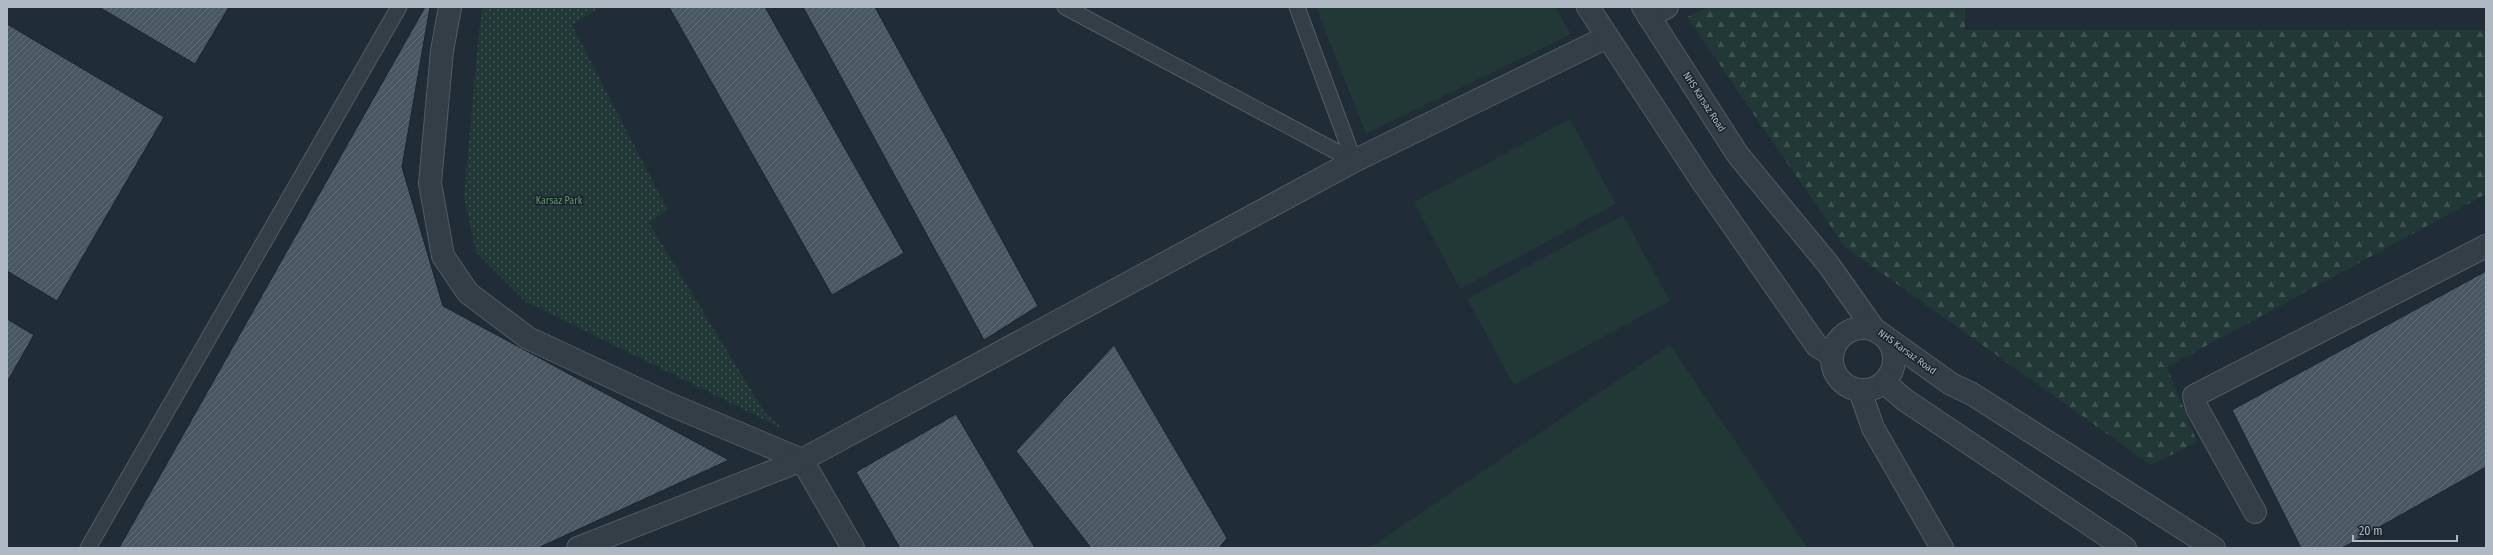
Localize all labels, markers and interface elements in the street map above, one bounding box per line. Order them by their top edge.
street label: NHS Karsaz Road [1680,70,1728,134]
park label: Karsaz Park [536,195,583,207]
street label: NHS Karsaz Road [1876,327,1938,377]
scale bar [2353,517,2457,543]
text: 20 m [2359,524,2383,538]

